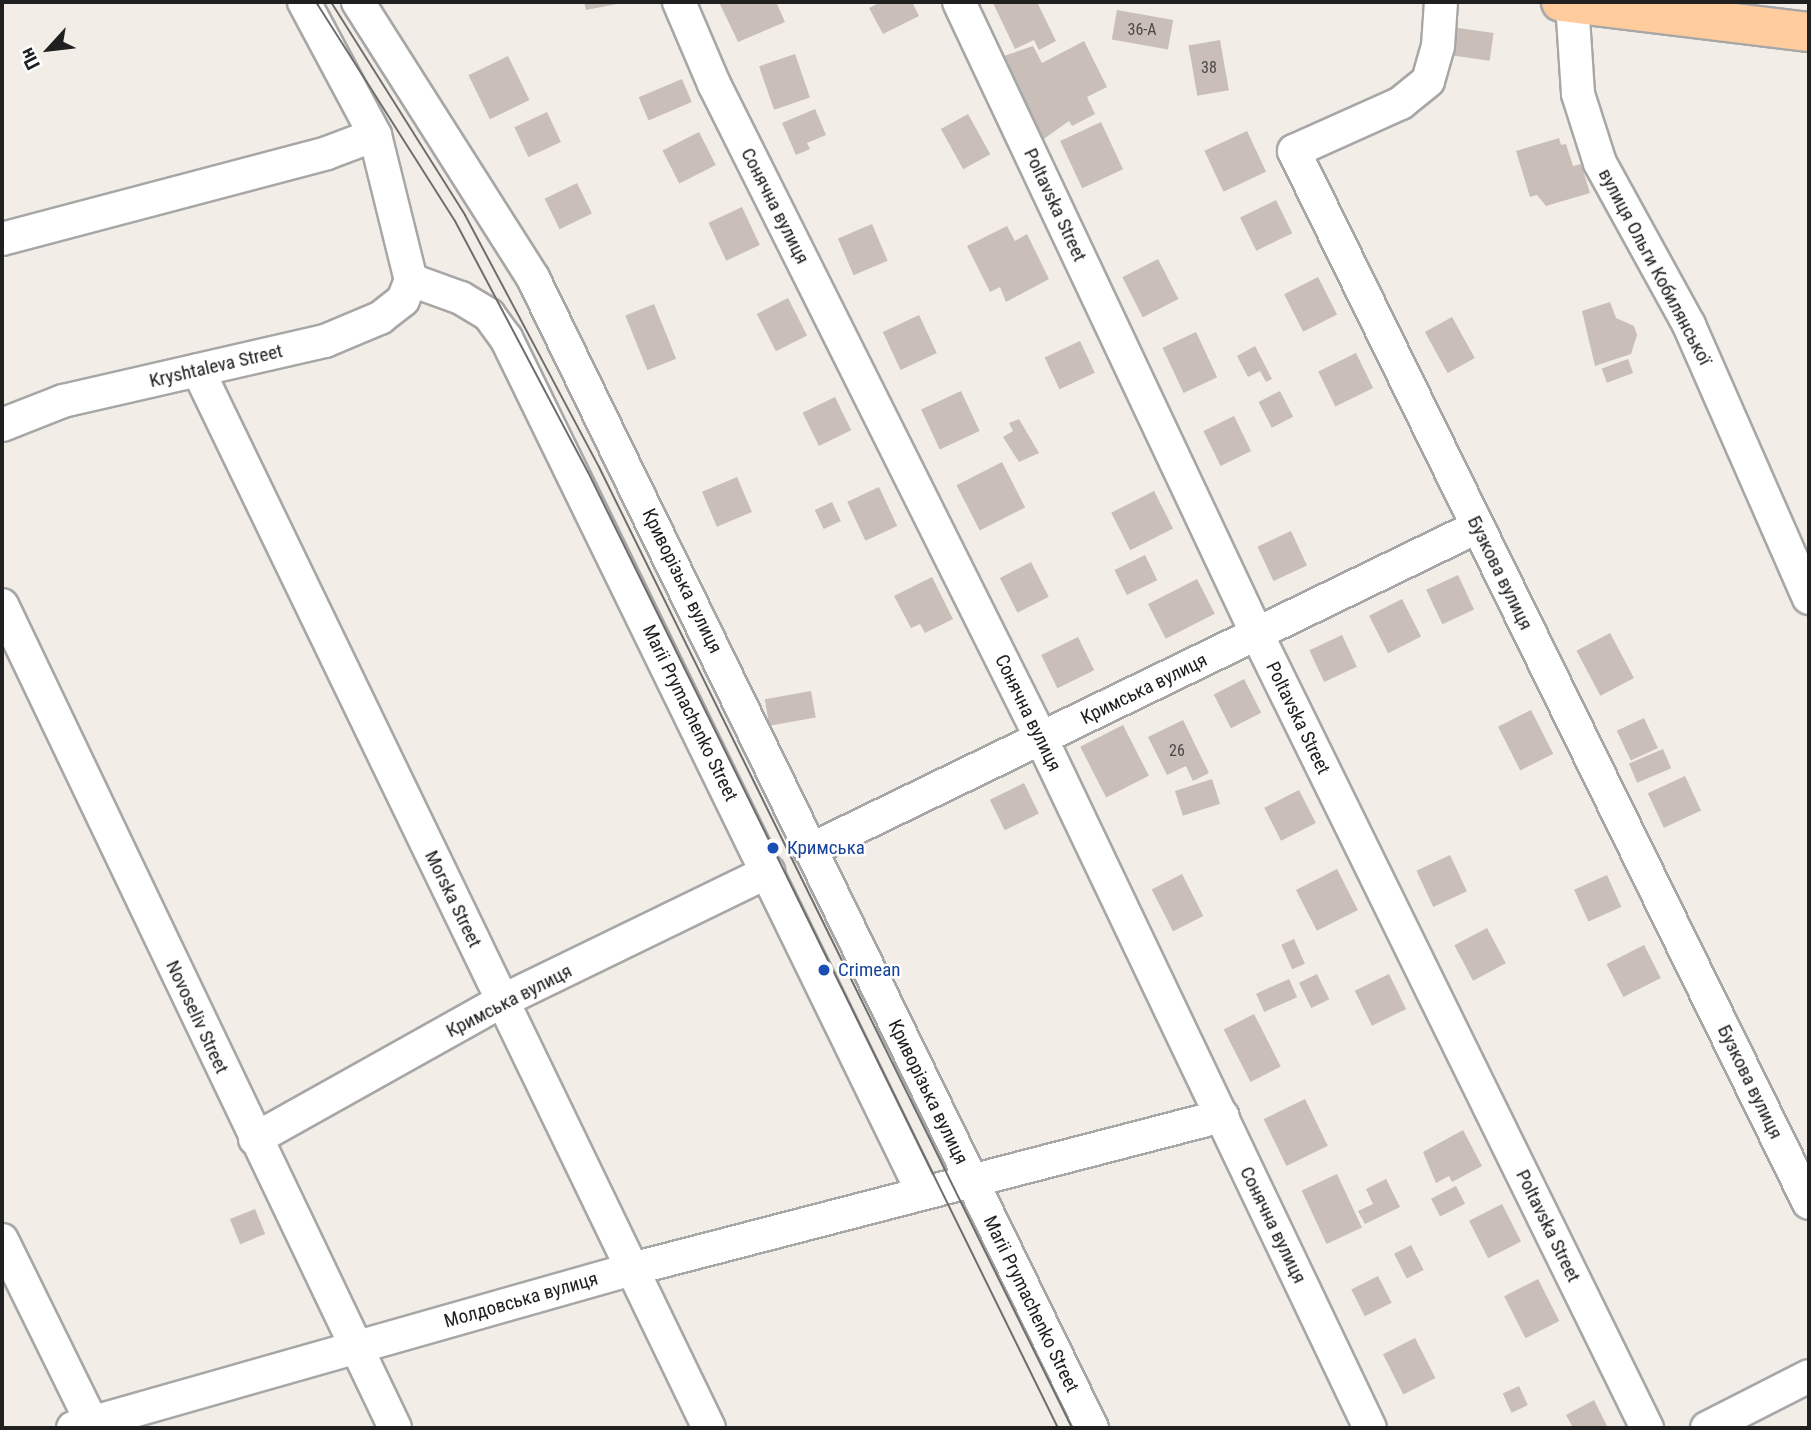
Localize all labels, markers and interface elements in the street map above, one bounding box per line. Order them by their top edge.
north arrow [14,14,84,84]
house number: 36-А [1128,20,1156,40]
text: Пн [15,44,45,73]
house number: 38 [1201,58,1217,78]
street label: Сонячна вулиця [736,144,814,268]
street label: Poltavska Street [1019,145,1091,265]
street label: вулиця Ольги Кобилянської [1593,165,1717,369]
street label: Kryshtaleva Street [147,340,285,392]
street label: Криворізька вулиця [637,505,727,657]
street label: Бузкова вулиця [1463,512,1537,634]
street label: Marii Prymachenko Street [637,621,743,805]
street label: Кримська вулиця [1077,649,1211,729]
street label: Сонячна вулиця [990,651,1066,775]
street label: Poltavska Street [1261,658,1335,778]
house number: 26 [1169,741,1185,761]
place label: Кримська [787,837,865,859]
marker: Кримська [765,840,781,856]
street label: Morska Street [420,847,486,951]
street label: Novoseliv Street [161,957,233,1077]
place label: Crimean [838,959,900,981]
street label: Кримська вулиця [442,960,576,1042]
marker: Crimean [816,962,832,978]
street label: Криворізька вулиця [883,1016,973,1168]
street label: Бузкова вулиця [1713,1021,1787,1143]
street label: Сонячна вулиця [1235,1163,1311,1287]
street label: Poltavska Street [1511,1166,1585,1286]
street label: Marii Prymachenko Street [978,1212,1084,1396]
street label: Молдовська вулиця [442,1267,600,1333]

